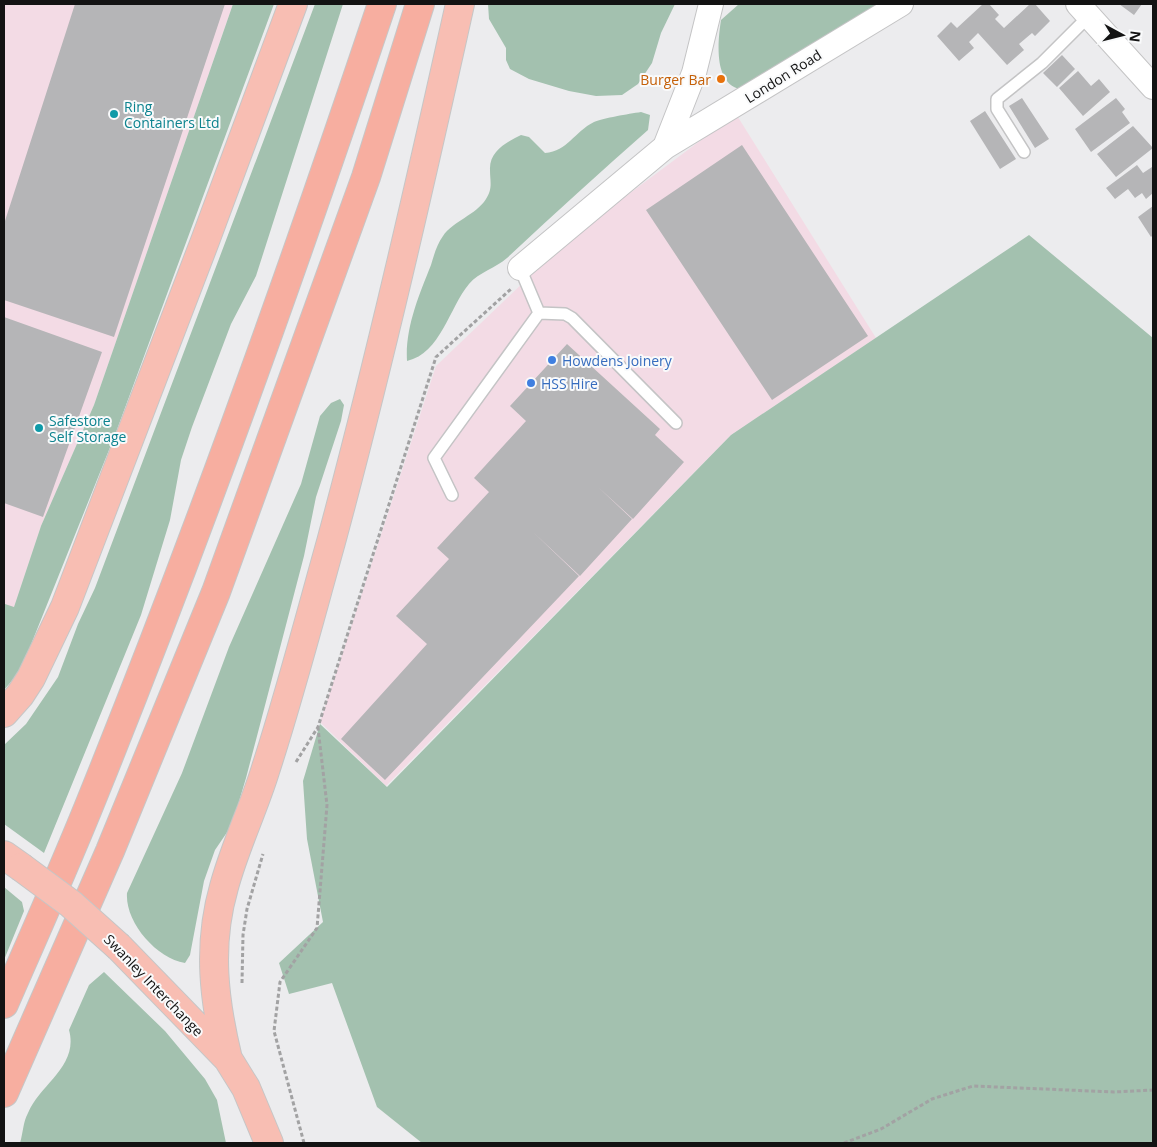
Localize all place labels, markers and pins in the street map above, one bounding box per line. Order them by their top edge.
place label: Burger Bar [640,70,711,89]
marker: Burger Bar [715,73,727,85]
place label: Ring Containers Ltd [124,97,219,132]
marker: Ring Containers Ltd [108,108,120,120]
place label: Howdens Joinery [562,351,673,370]
marker: Howdens Joinery [546,354,558,366]
place label: HSS Hire [541,374,598,393]
marker: HSS Hire [525,377,537,389]
place label: Safestore Self Storage [49,411,127,446]
marker: Safestore Self Storage [33,422,45,434]

